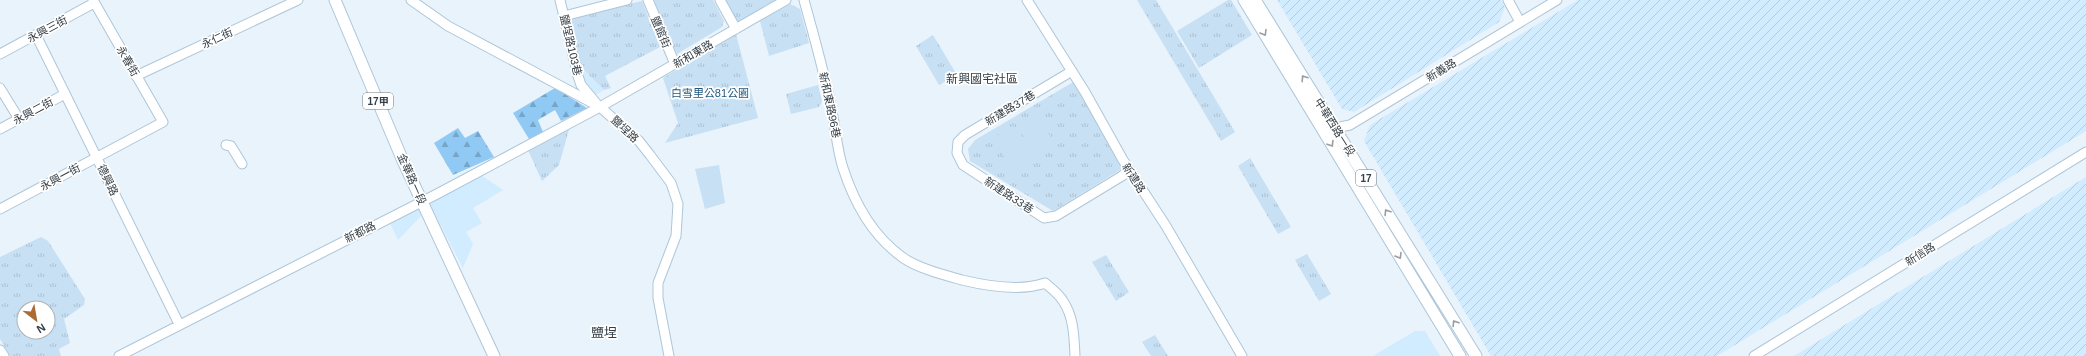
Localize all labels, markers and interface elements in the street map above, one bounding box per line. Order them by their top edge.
street label: 永興三街 [25,13,69,45]
street label: 鹽埕路103巷 [558,13,584,77]
street label: 鹽館街 [649,14,673,50]
street label: 永仁街 [200,26,234,50]
one-way arrow [1259,29,1267,36]
street label: 新和東路 [671,38,715,70]
street label: 永春街 [115,44,141,78]
street label: 新義路 [1424,56,1458,84]
street label: 新和東路96巷 [817,71,843,139]
district label: 新興國宅社區 [946,72,1018,86]
one-way arrow [1301,75,1309,82]
park label: 白雪里公81公園 [671,87,749,99]
street label: 新建路37巷 [983,88,1037,128]
road number: 17甲 [363,93,393,109]
street label: 永興二街 [11,95,55,127]
street label: 中華西路一段 [1312,96,1358,158]
street label: 鹽埕路 [609,113,641,145]
one-way arrow [1327,140,1334,147]
street label: 金華路一段 [395,151,429,207]
street label: 永興一街 [38,161,82,193]
street label: 新建路 [1120,161,1148,195]
street label: 德興路 [95,163,121,197]
road number: 17 [1356,170,1376,186]
street label: 新建路33巷 [982,175,1036,215]
one-way arrow [1385,209,1392,216]
street label: 新都路 [343,219,377,245]
street label: 新信路 [1903,240,1937,268]
one-way arrow [1394,252,1402,259]
north arrow [16,300,56,340]
one-way arrow [1452,320,1460,327]
text: N [35,321,48,336]
district label: 鹽埕 [591,325,617,340]

